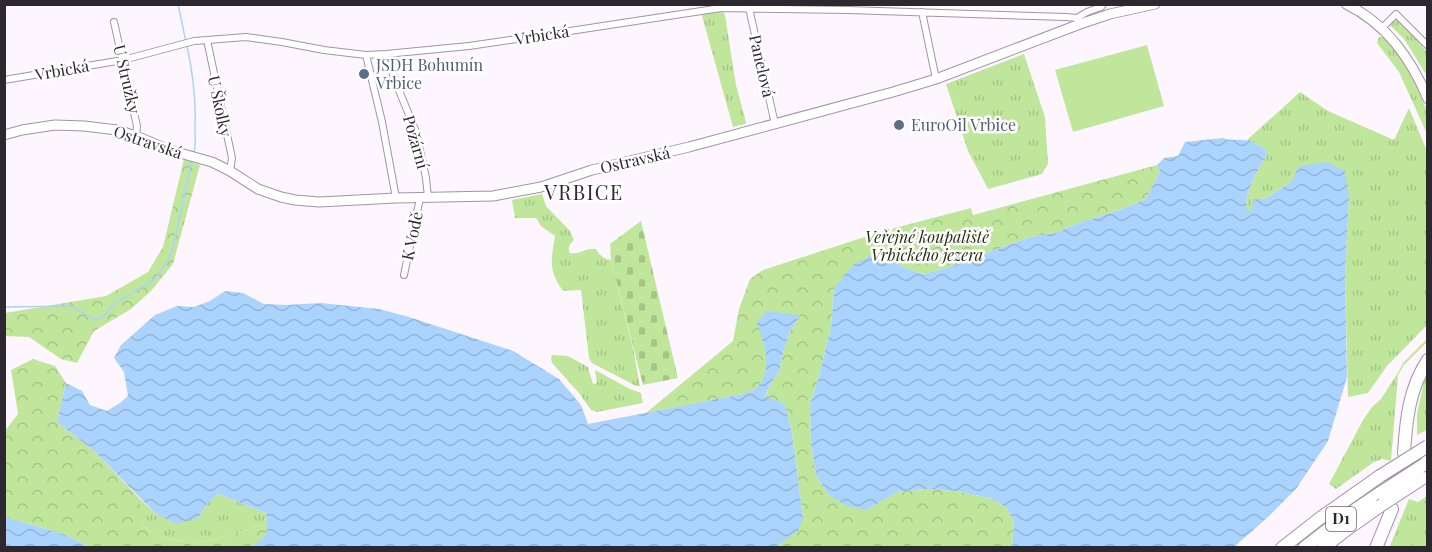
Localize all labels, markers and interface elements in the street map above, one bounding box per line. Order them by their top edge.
street label: Vrbická [512,20,571,49]
street label: Panelová [745,33,780,99]
street label: U Stružky [109,42,146,115]
street label: Vrbická [32,54,91,85]
place label: JSDH Bohumín Vrbice [375,54,484,93]
marker: JSDH Bohumín Vrbice [357,67,371,81]
street label: U Školky [204,73,237,138]
street label: Požární [399,113,434,171]
place label: EuroOil Vrbice [911,114,1016,135]
marker: EuroOil Vrbice [892,118,906,132]
street label: Ostravská [111,120,185,163]
street label: Ostravská [598,141,672,178]
district label: VRBICE [543,178,624,205]
street label: K Vodě [396,210,427,262]
park label: Veřejné koupaliště Vrbického jezera [865,226,991,265]
road number: D1 [1326,507,1356,531]

